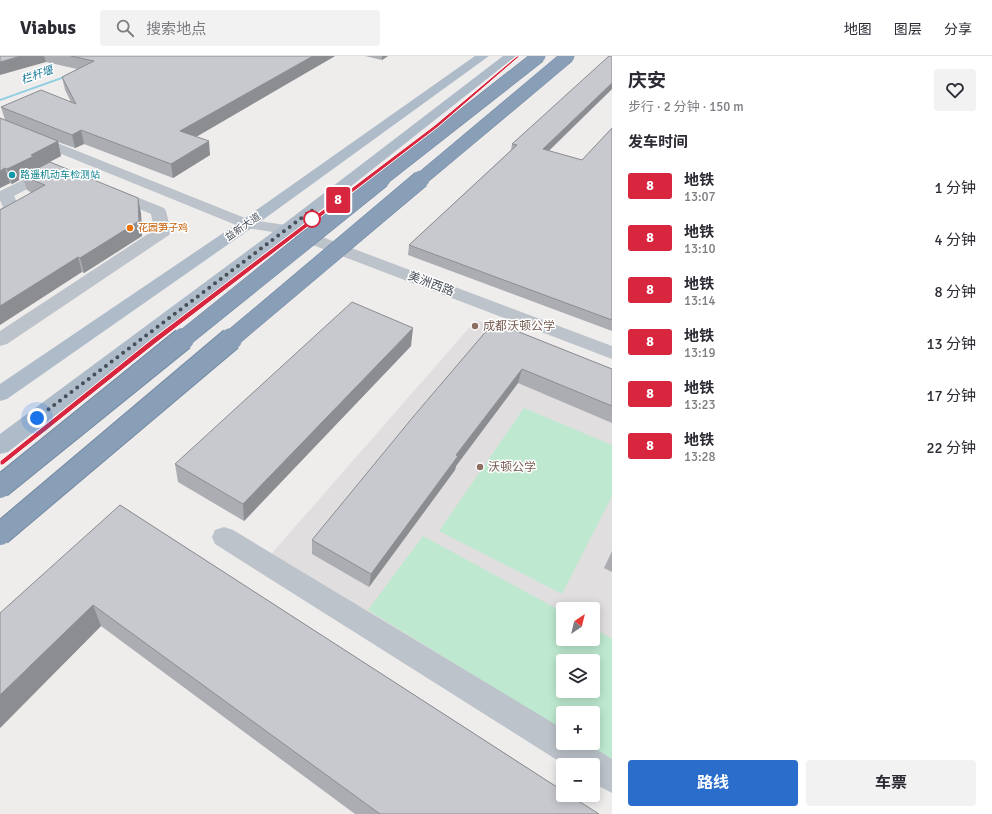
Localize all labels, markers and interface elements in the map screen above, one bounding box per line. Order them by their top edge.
search box [100,10,380,46]
text: Viabus [20,16,76,40]
icon: search [114,17,136,39]
text: 搜索地点 [146,20,206,38]
text: 地图 [844,21,872,38]
text: 图层 [894,21,922,38]
text: 分享 [944,21,972,38]
water label: 栏杆堰 [19,63,57,87]
text: 庆安 [628,69,666,93]
button: heart [934,69,976,111]
text: 步行 · 2 分钟 · 150 m [628,99,744,115]
text: 发车时间 [628,133,688,151]
place label: 路遥机动车检测站 [20,169,100,181]
marker: 路遥机动车检测站 [7,170,17,180]
text: 地铁 [684,171,714,189]
text: 8 [646,177,654,194]
text: 1 分钟 [935,179,976,197]
line badge: 8 [325,187,351,213]
text: 13:07 [684,189,716,205]
text: 8 [334,191,342,208]
unlabelled marker [303,210,321,228]
street label: 益新大道 [223,211,263,243]
place label: 花园笋子鸡 [138,222,188,234]
marker: 花园笋子鸡 [125,223,135,233]
text: 地铁 [684,223,714,241]
text: 8 [646,229,654,246]
text: 4 分钟 [935,231,976,249]
text: 13:10 [684,241,716,257]
street label: 美洲西路 [406,268,456,300]
text: 地铁 [684,275,714,293]
text: 8 [646,281,654,298]
text: 8 分钟 [935,283,976,301]
text: 13:14 [684,293,716,309]
place label: 成都沃顿公学 [483,319,555,334]
marker: 成都沃顿公学 [470,321,480,331]
text: 地铁 [684,327,714,345]
text: 8 [646,333,654,350]
text: 13 分钟 [926,335,976,353]
text: 13:19 [684,345,716,361]
text: 地铁 [684,379,714,397]
text: 8 [646,385,654,402]
text: 17 分钟 [926,387,976,405]
text: 13:23 [684,397,716,413]
your location [27,408,47,428]
text: 地铁 [684,431,714,449]
text: 8 [646,437,654,454]
text: 22 分钟 [926,439,976,457]
text: 13:28 [684,449,716,465]
place label: 沃顿公学 [488,460,536,475]
marker: 沃顿公学 [475,462,485,472]
north arrow [556,602,600,646]
map controls [556,602,600,802]
button: layers [556,654,600,698]
button: + [556,706,600,750]
button: − [556,758,600,802]
button: 路线 [628,760,798,806]
button: 车票 [806,760,976,806]

